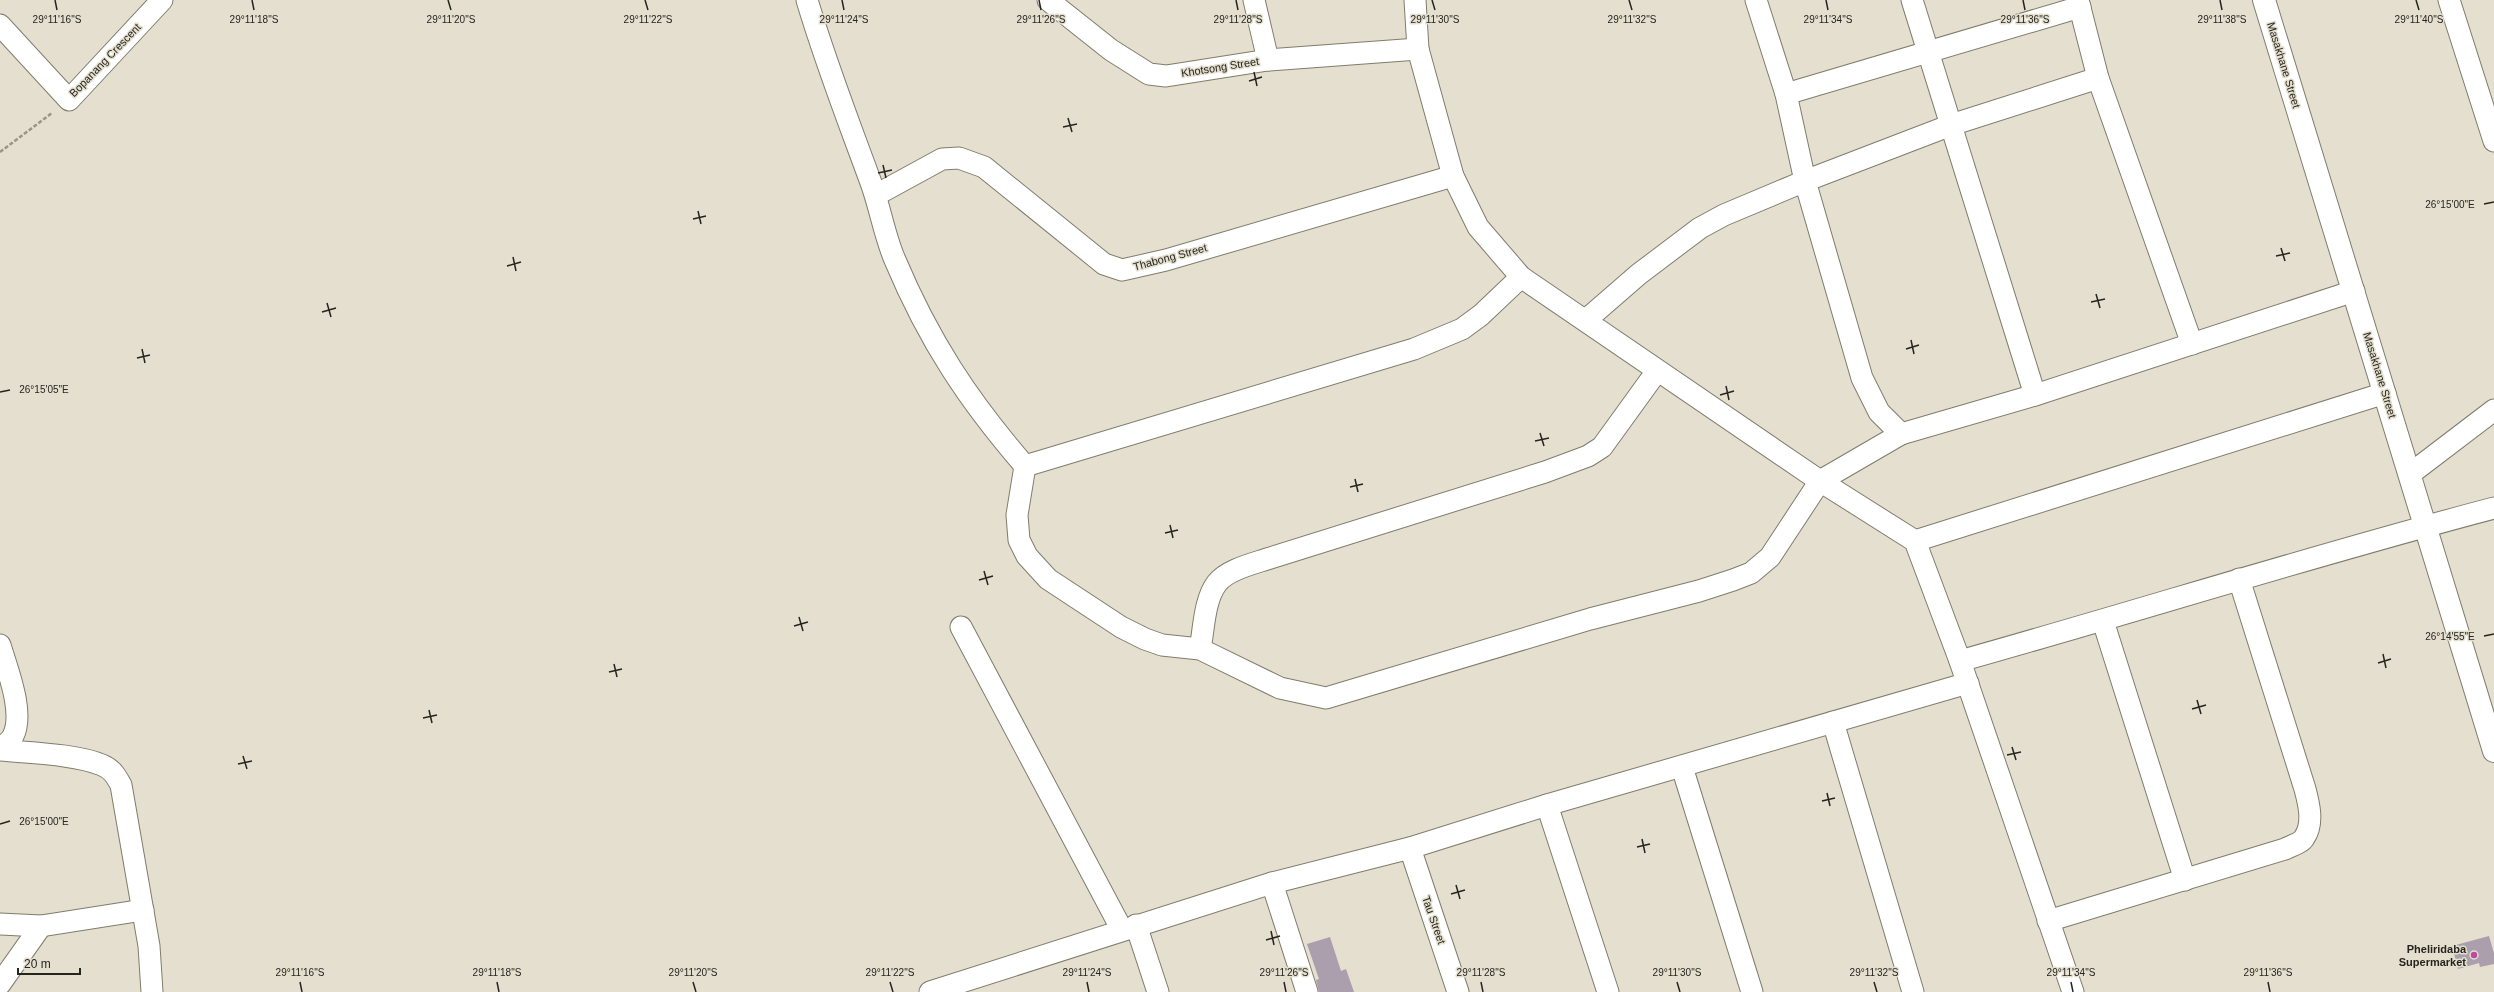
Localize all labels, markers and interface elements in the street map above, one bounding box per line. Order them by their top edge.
text: 29°11'16"S [33,14,82,25]
text: 29°11'18"S [230,14,279,25]
text: 29°11'20"S [427,14,476,25]
text: 29°11'22"S [624,14,673,25]
text: 29°11'24"S [820,14,869,25]
text: 29°11'26"S [1017,14,1066,25]
text: 29°11'28"S [1214,14,1263,25]
text: 29°11'30"S [1411,14,1460,25]
text: 29°11'32"S [1608,14,1657,25]
text: 29°11'34"S [1804,14,1853,25]
text: 29°11'36"S [2001,14,2050,25]
text: 29°11'38"S [2198,14,2247,25]
text: 29°11'40"S [2395,14,2444,25]
street label: Bopanang Crescent [67,21,143,99]
street label: Masakhane Street [2265,21,2303,109]
street label: Khotsong Street [1180,55,1260,79]
text: 26°15'00"E [2425,199,2475,210]
street label: Thabong Street [1132,241,1208,273]
street label: Masakhane Street [2361,331,2399,419]
text: 26°15'05"E [19,384,69,395]
text: 26°14'55"E [2425,631,2475,642]
text: 26°15'00"E [19,816,69,827]
street label: Tau Street [1420,894,1448,946]
place label: Pheliridaba Supermarket [2399,943,2467,968]
scale bar [18,950,80,976]
marker: Pheliridaba Supermarket [2469,950,2479,960]
text: 20 m [24,957,51,971]
text: 29°11'16"S [276,967,325,978]
text: 29°11'18"S [473,967,522,978]
text: 29°11'20"S [669,967,718,978]
text: 29°11'22"S [866,967,915,978]
text: 29°11'24"S [1063,967,1112,978]
text: 29°11'26"S [1260,967,1309,978]
text: 29°11'28"S [1457,967,1506,978]
text: 29°11'30"S [1653,967,1702,978]
text: 29°11'32"S [1850,967,1899,978]
text: 29°11'34"S [2047,967,2096,978]
text: 29°11'36"S [2244,967,2293,978]

